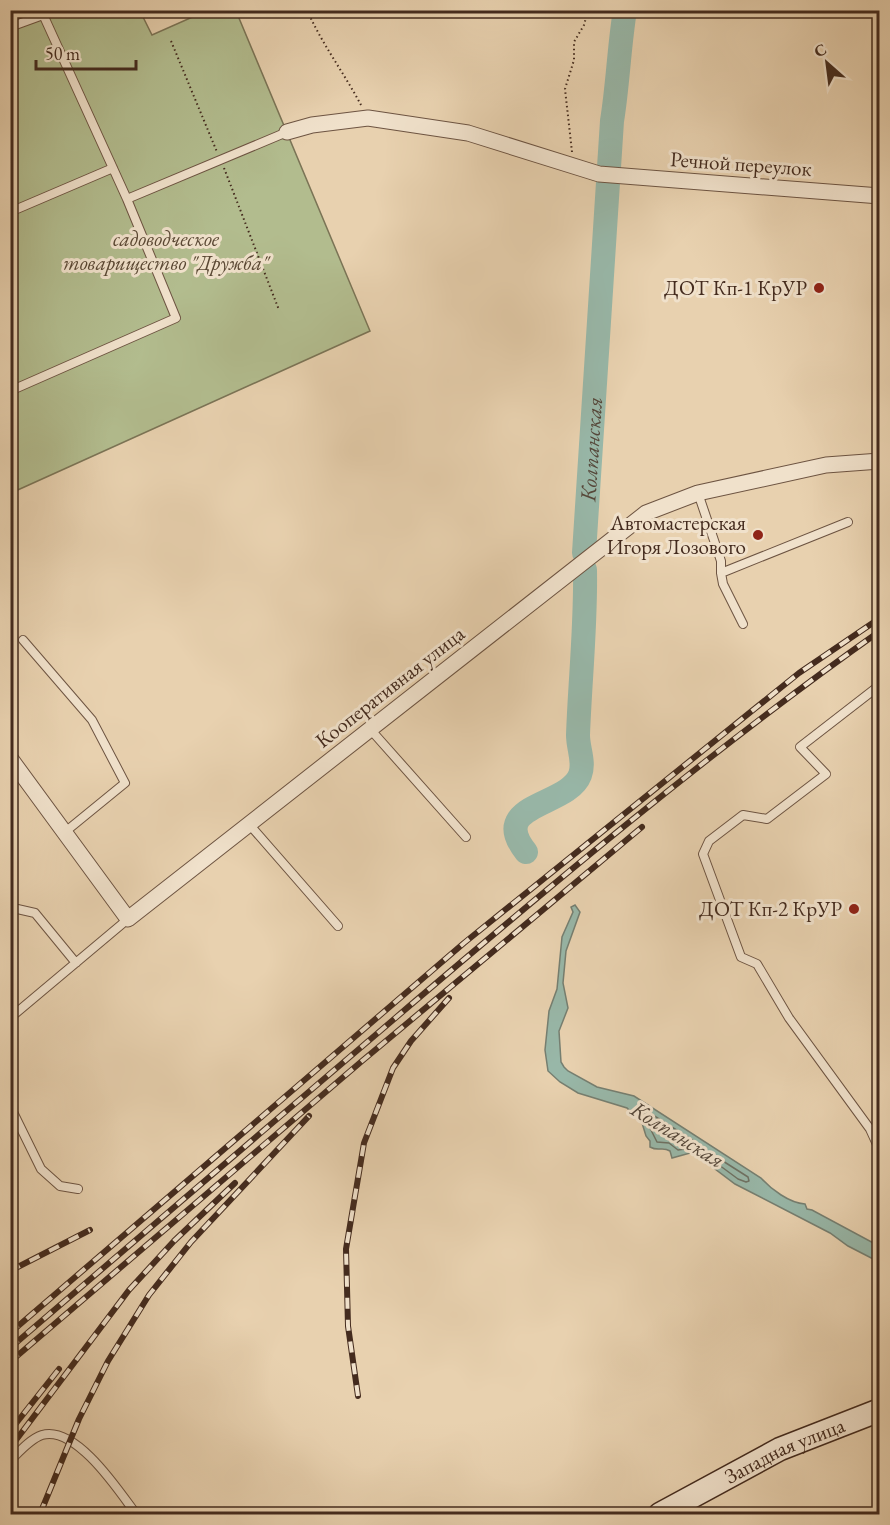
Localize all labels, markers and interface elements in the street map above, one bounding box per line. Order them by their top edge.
scale bar [36,33,136,71]
north arrow [797,33,857,93]
text: С [810,38,830,62]
text: 50 m [45,42,80,65]
street label: Речной переулок [669,145,813,182]
park label: садоводческое товарищество "Дружба" [63,225,271,276]
place label: ДОТ Кп-1 КрУР [664,274,807,301]
marker: ДОТ Кп-1 КрУР [812,281,826,295]
water label: Колпанская [573,396,609,504]
place label: Автомастерская Игоря Лозового [607,509,746,560]
marker: Автомастерская Игоря Лозового [751,528,765,542]
street label: Кооперативная улица [310,619,470,753]
place label: ДОТ Кп-2 КрУР [699,895,842,922]
marker: ДОТ Кп-2 КрУР [847,902,861,916]
water label: Колпанская [625,1094,730,1175]
street label: Западная улица [719,1411,849,1490]

